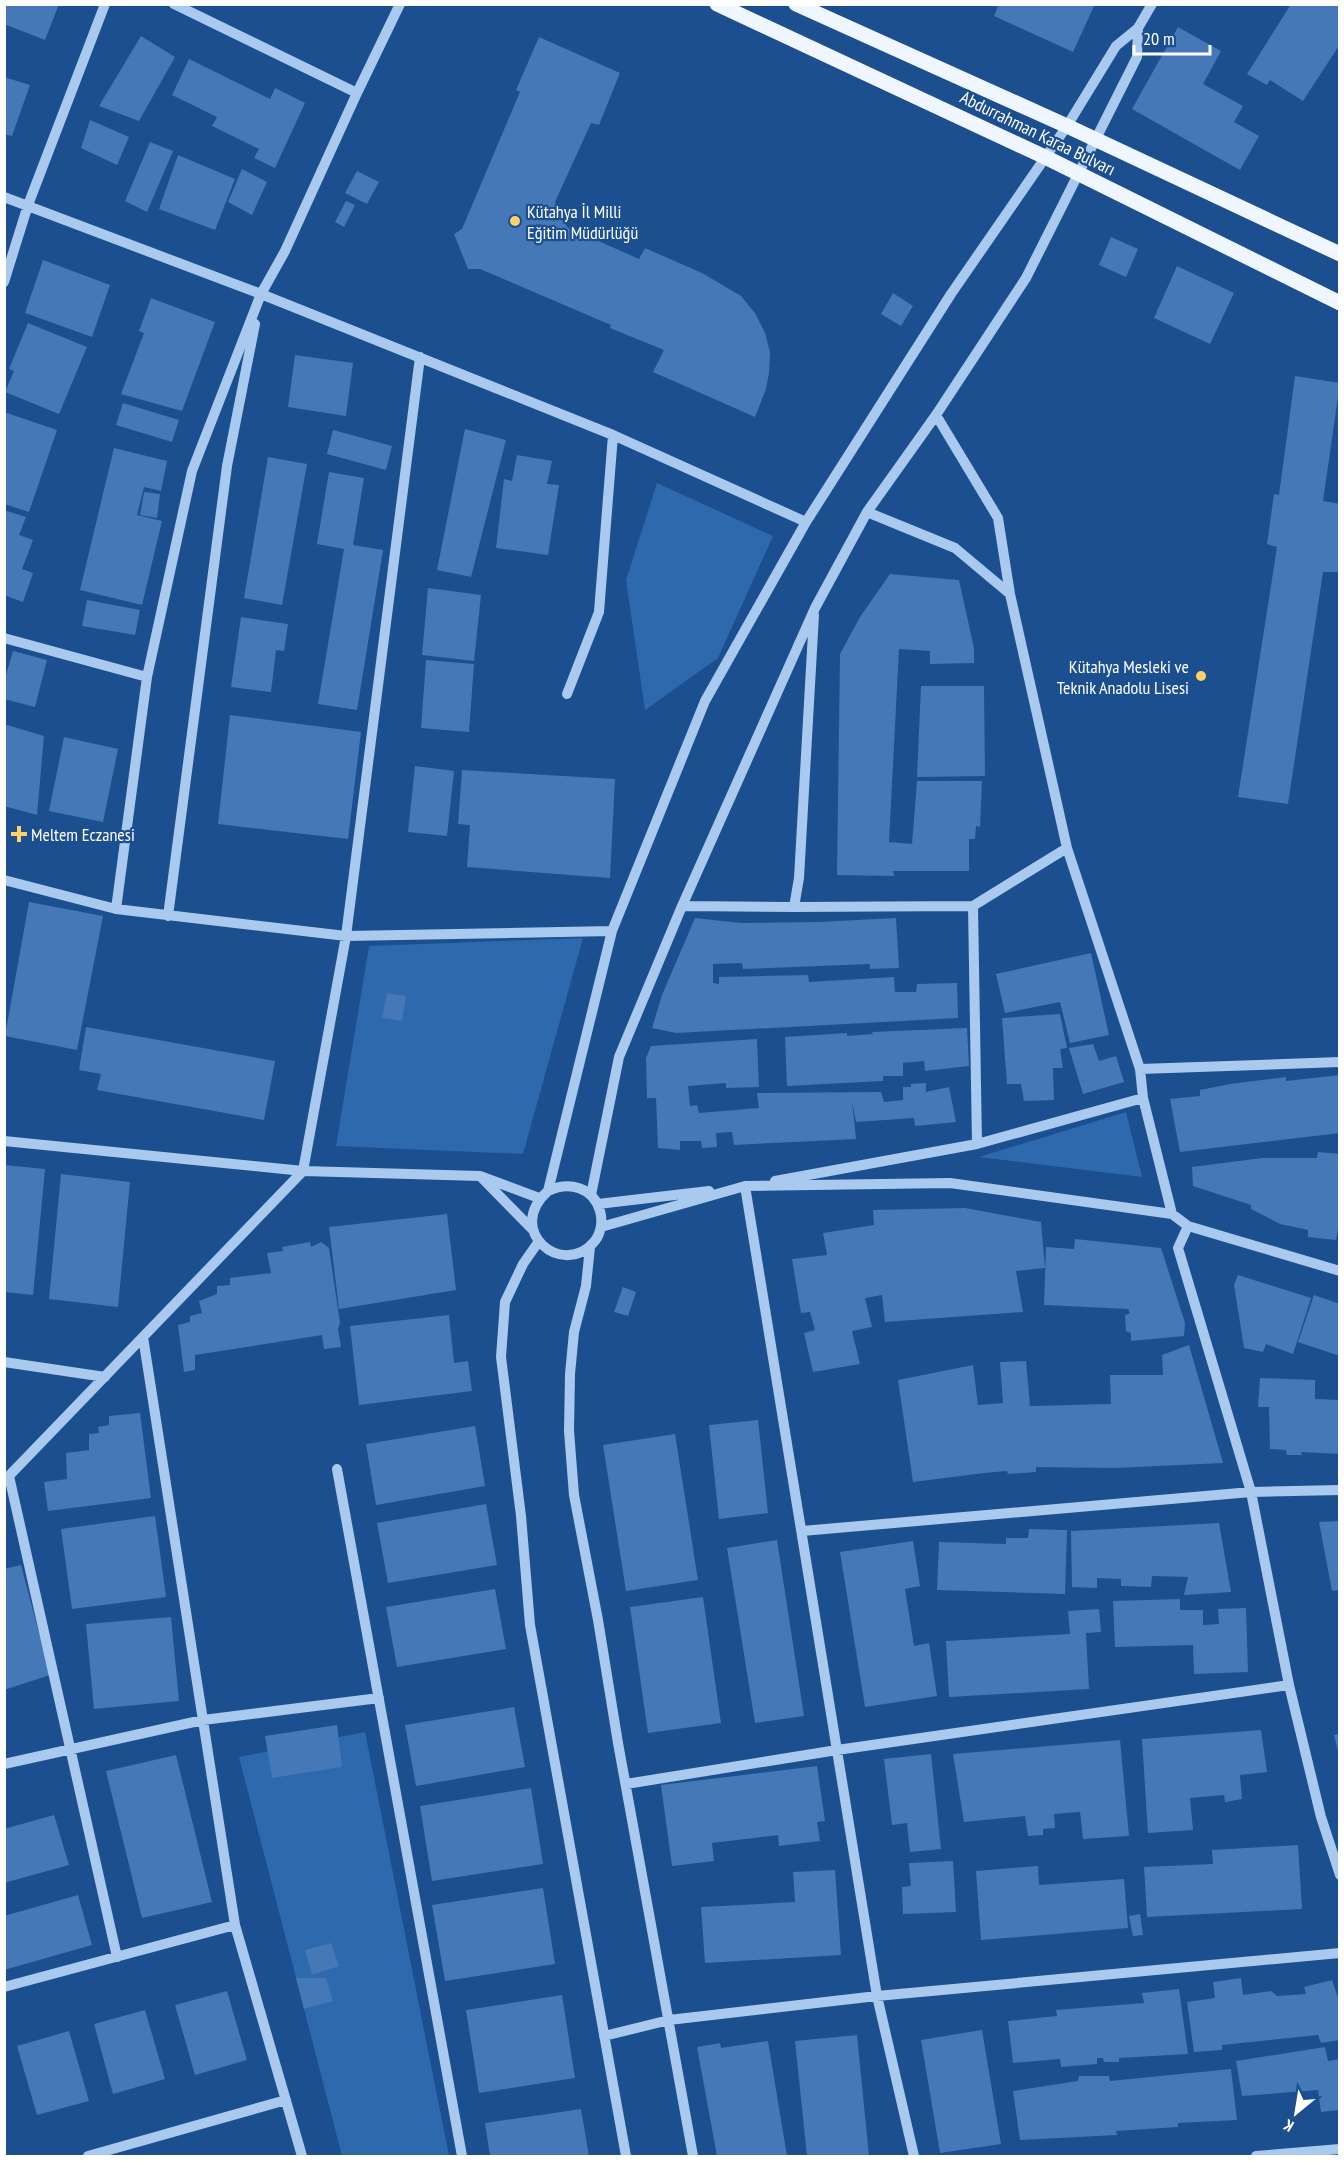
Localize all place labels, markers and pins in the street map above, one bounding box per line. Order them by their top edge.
place label: Kütahya İl Milli Eğitim Müdürlüğü [527,200,638,244]
marker: Kütahya İl Milli Eğitim Müdürlüğü [508,214,522,228]
place label: Kütahya Mesleki ve Teknik Anadolu Lisesi [1057,655,1189,699]
marker: Kütahya Mesleki ve Teknik Anadolu Lisesi [1194,669,1208,683]
place label: Meltem Eczanesi [31,823,135,846]
marker: Meltem Eczanesi [12,827,26,841]

